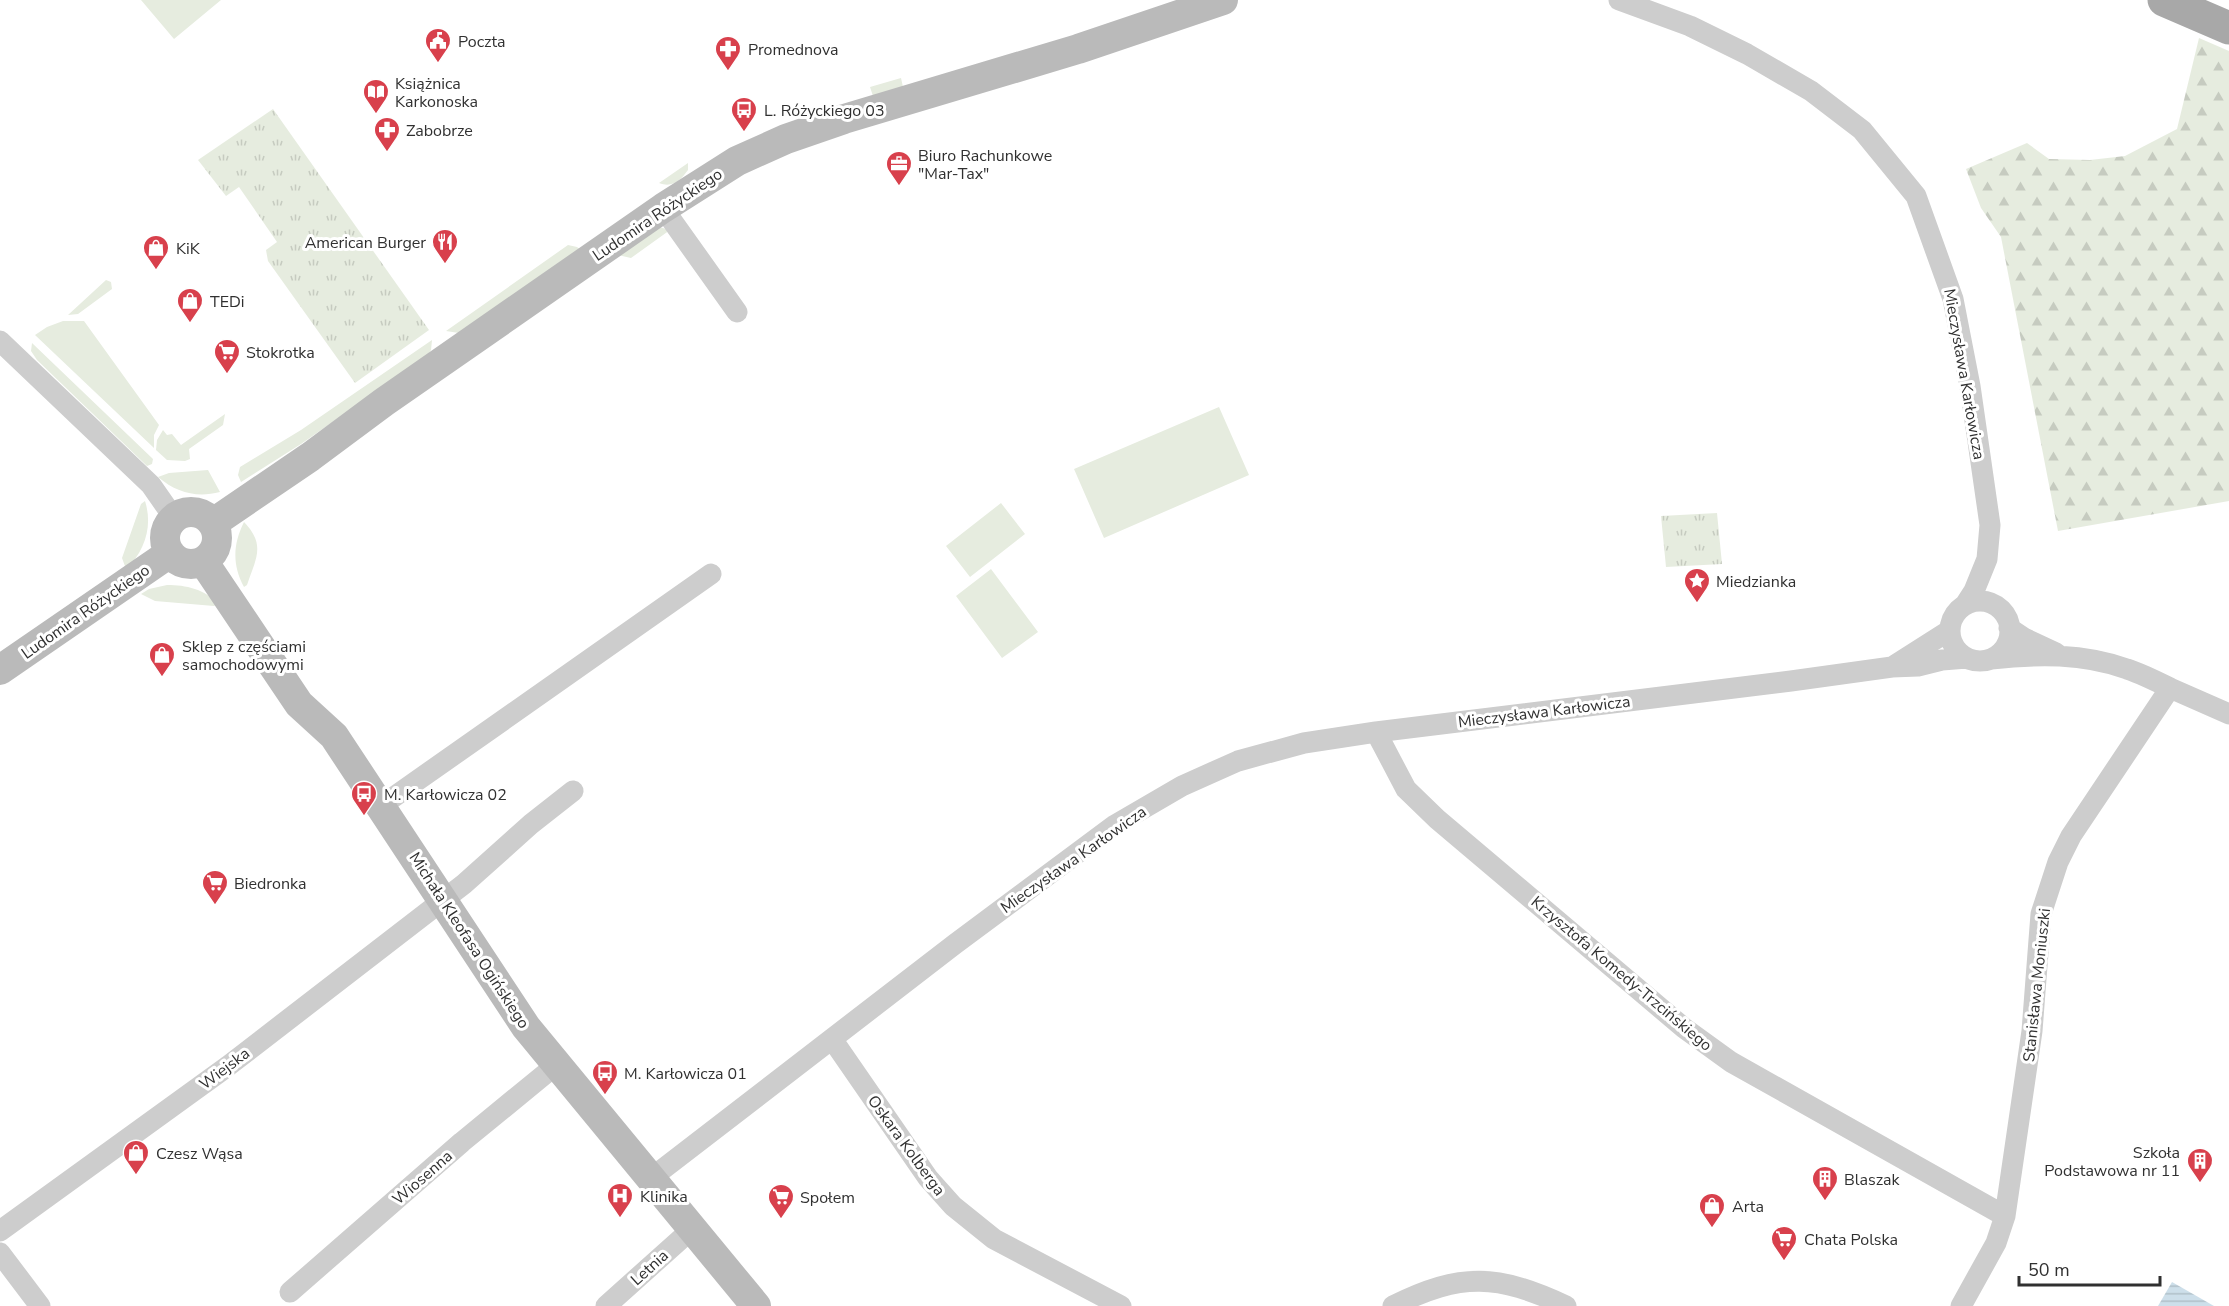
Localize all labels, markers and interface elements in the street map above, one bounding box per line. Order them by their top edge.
public building icon: Poczta [423,26,453,64]
place label: Poczta [458,31,506,53]
pharmacy icon: Promednova [713,34,743,72]
place label: Promednova [748,39,838,61]
place label: Książnica Karkonoska [395,73,478,113]
library icon: Książnica Karkonoska [361,77,391,115]
bus stop icon: L. Różyckiego 03 [729,95,759,133]
place label: L. Różyckiego 03 [764,100,885,122]
pharmacy icon: Zabobrze [372,115,402,153]
place label: Zabobrze [406,120,473,142]
place label: Biuro Rachunkowe "Mar-Tax" [918,145,1052,185]
office icon: Biuro Rachunkowe "Mar-Tax" [884,149,914,187]
street label: Ludomira Różyckiego [588,163,727,266]
restaurant icon: American Burger [430,227,460,265]
place label: American Burger [305,232,426,254]
shop icon: KiK [141,233,171,271]
place label: KiK [176,238,201,260]
shop icon: TEDi [175,286,205,324]
street label: Mieczysława Karłowicza [1938,287,1990,461]
place label: TEDi [210,291,245,313]
supermarket icon: Stokrotka [212,337,242,375]
place label: Stokrotka [246,342,315,364]
street label: Ludomira Różyckiego [17,559,154,664]
place icon: Miedzianka [1682,566,1712,604]
place label: Miedzianka [1716,571,1796,593]
place label: Sklep z częściami samochodowymi [182,636,306,676]
shop icon: Sklep z częściami samochodowymi [147,640,177,678]
street label: Mieczysława Karłowicza [1457,691,1632,733]
bus stop icon: M. Karłowicza 02 [349,779,379,817]
place label: M. Karłowicza 02 [384,784,507,806]
street label: Mieczysława Karłowicza [996,801,1151,919]
street label: Michała Kleofasa Ogińskiego [404,848,535,1033]
supermarket icon: Biedronka [200,868,230,906]
place label: Biedronka [234,873,306,895]
street label: Krzysztofa Komedy-Trzcińskiego [1526,891,1717,1056]
street label: Stanisława Moniuszki [2018,907,2056,1063]
street label: Wiejska [195,1043,254,1095]
bus stop icon: M. Karłowicza 01 [590,1058,620,1096]
place label: M. Karłowicza 01 [624,1063,747,1085]
street label: Oskara Kolberga [862,1091,950,1200]
shop icon: Czesz Wąsa [121,1138,151,1176]
place label: Szkoła Podstawowa nr 11 [2044,1142,2180,1182]
place label: Czesz Wąsa [156,1143,243,1165]
street label: Wiosenna [388,1145,457,1210]
building icon: Szkoła Podstawowa nr 11 [2185,1146,2215,1184]
building icon: Blaszak [1810,1164,1840,1202]
place label: Blaszak [1844,1169,1900,1191]
hospital icon: Klinika [605,1181,635,1219]
supermarket icon: Społem [766,1182,796,1220]
place label: Klinika [640,1186,688,1208]
place label: Społem [800,1187,855,1209]
shop icon: Arta [1697,1191,1727,1229]
place label: Arta [1732,1196,1764,1218]
supermarket icon: Chata Polska [1769,1224,1799,1262]
place label: Chata Polska [1804,1229,1898,1251]
street label: Letnia [626,1245,673,1291]
scale bar [2019,1249,2160,1287]
text: 50 m [2028,1258,2070,1282]

